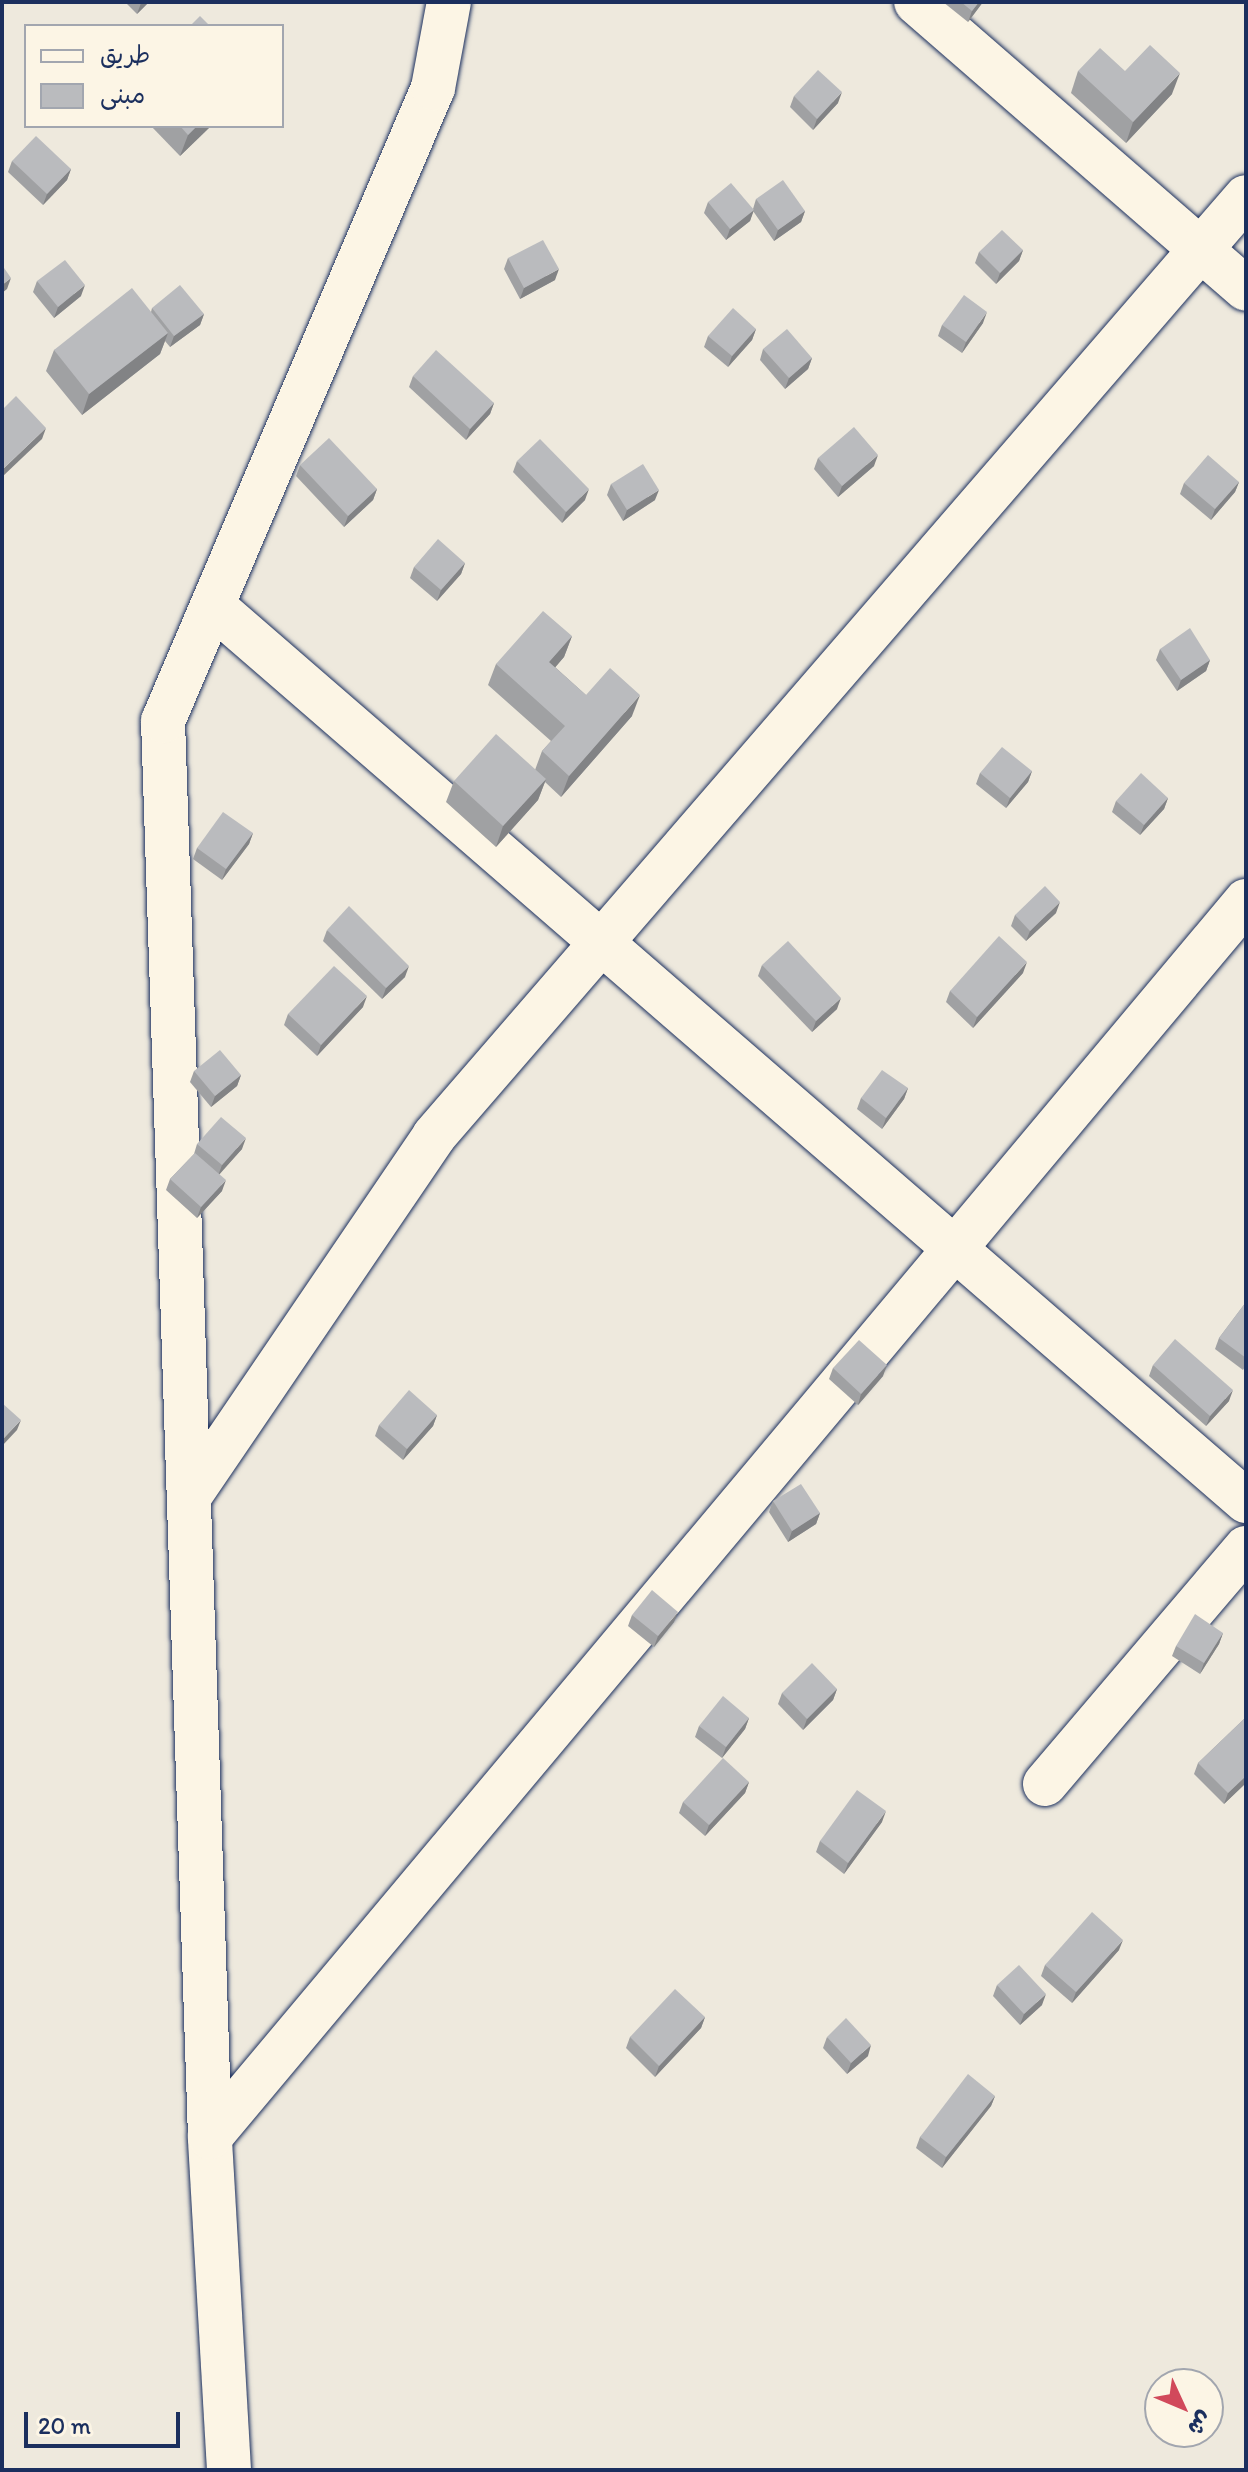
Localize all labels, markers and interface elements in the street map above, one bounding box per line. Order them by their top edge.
legend [24,24,284,128]
text: طريق [100,40,150,69]
text: مبنى [100,80,145,109]
north arrow [1144,2368,1224,2448]
scale bar [28,2396,184,2446]
text: ش [1182,2406,1218,2442]
text: 20 m [38,2411,91,2440]

